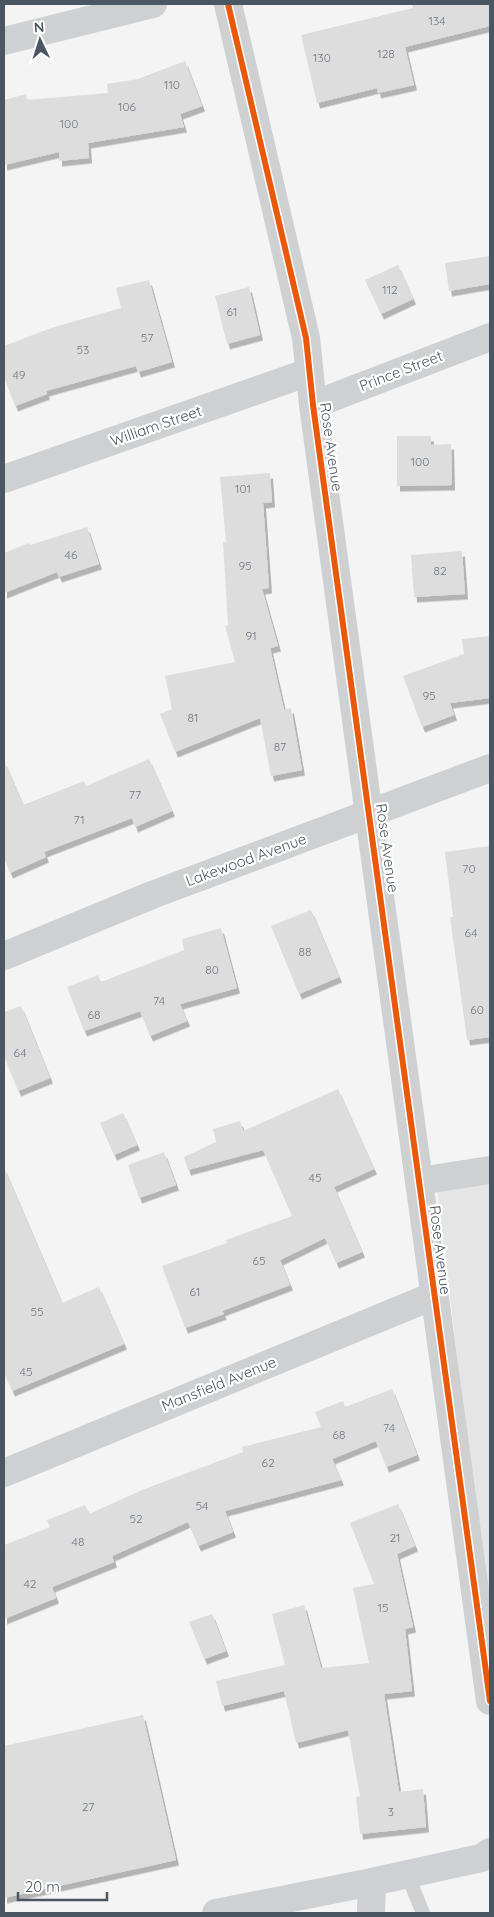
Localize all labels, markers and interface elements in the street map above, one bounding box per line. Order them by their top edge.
house number: 134 [428,13,446,28]
north arrow [15,15,65,65]
text: N [33,18,45,36]
house number: 128 [377,46,395,61]
house number: 130 [313,50,331,65]
house number: 110 [164,77,180,92]
house number: 106 [118,99,137,114]
house number: 100 [60,116,78,131]
house number: 112 [382,282,398,297]
house number: 61 [227,304,237,319]
house number: 57 [141,330,153,345]
house number: 53 [77,342,89,357]
street label: Prince Street [356,346,445,395]
house number: 49 [13,367,26,382]
street label: William Street [108,401,204,450]
street label: Rose Avenue [316,401,347,493]
house number: 100 [411,454,429,469]
house number: 101 [235,481,251,496]
house number: 46 [65,547,78,562]
house number: 95 [238,558,252,573]
house number: 82 [433,563,447,578]
house number: 91 [245,628,257,643]
house number: 95 [422,688,436,703]
house number: 81 [188,710,198,725]
house number: 87 [274,739,286,754]
house number: 77 [129,787,141,802]
street label: Rose Avenue [372,802,403,894]
house number: 71 [73,812,85,827]
street label: Lakewood Avenue [183,829,309,890]
house number: 70 [462,861,476,876]
house number: 64 [465,925,477,940]
house number: 88 [299,944,311,959]
house number: 80 [205,962,219,977]
house number: 74 [153,993,165,1008]
house number: 60 [470,1002,484,1017]
house number: 68 [88,1007,100,1022]
house number: 64 [14,1045,26,1060]
house number: 45 [309,1170,321,1185]
street label: Rose Avenue [426,1204,455,1296]
house number: 65 [253,1253,266,1268]
house number: 61 [190,1284,200,1299]
house number: 55 [30,1304,44,1319]
street label: Mansfield Avenue [159,1352,279,1415]
house number: 45 [20,1364,32,1379]
house number: 74 [383,1420,395,1435]
house number: 68 [333,1427,345,1442]
house number: 62 [261,1455,275,1470]
house number: 54 [196,1498,208,1513]
house number: 52 [129,1511,143,1526]
house number: 21 [389,1530,401,1545]
house number: 48 [72,1534,84,1549]
house number: 42 [24,1576,37,1591]
house number: 15 [378,1600,388,1615]
house number: 27 [82,1799,94,1814]
house number: 3 [388,1804,394,1819]
scale bar [18,1870,106,1902]
text: 20 m [25,1877,60,1896]

